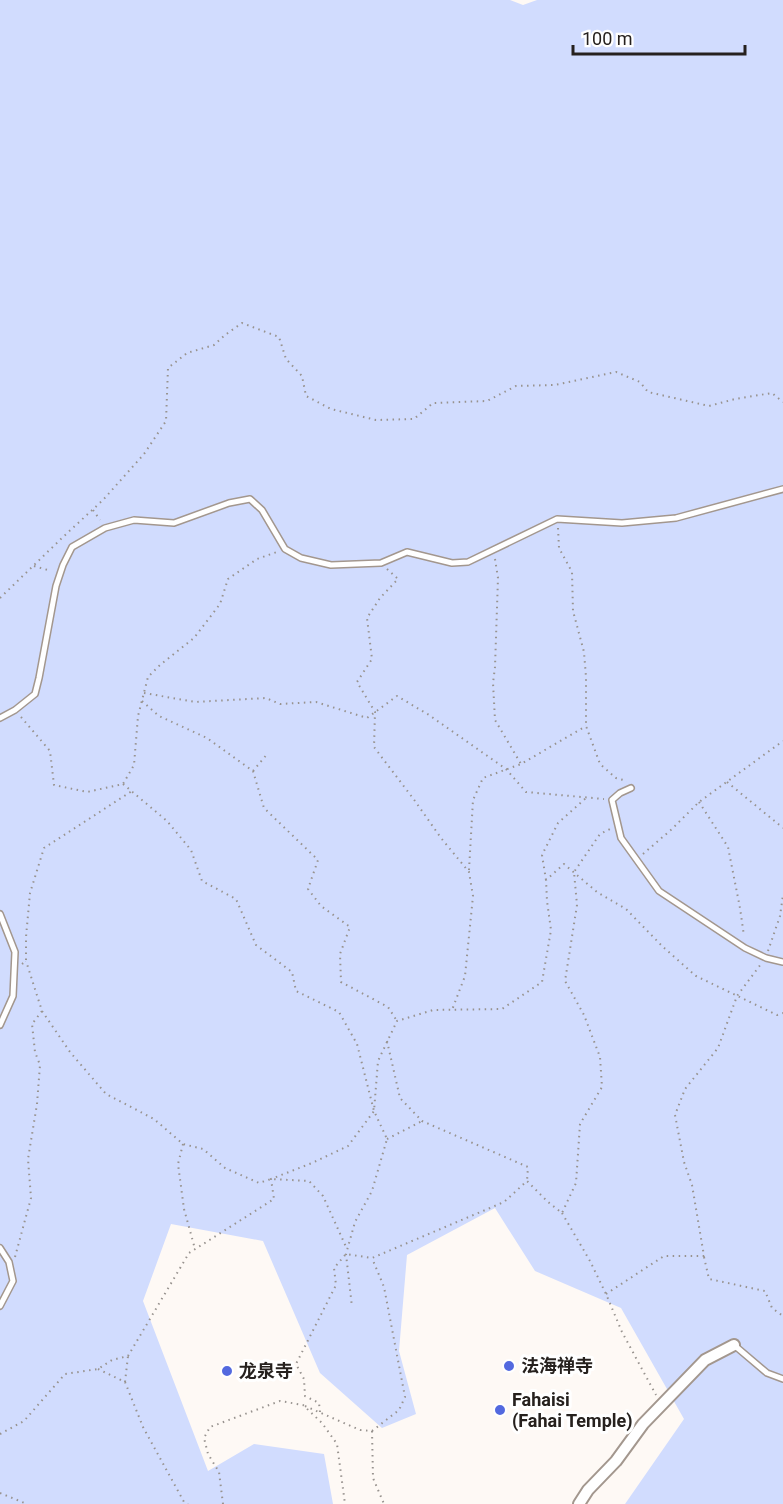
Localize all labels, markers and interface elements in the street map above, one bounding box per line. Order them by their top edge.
scale bar [573,18,746,56]
text: 100 m [582,28,633,49]
place label: 法海禅寺 [521,1355,593,1376]
marker: 法海禅寺 [502,1359,516,1373]
place label: 龙泉寺 [239,1360,293,1381]
marker: 龙泉寺 [220,1364,234,1378]
place label: Fahaisi (Fahai Temple) [512,1389,633,1432]
marker: Fahaisi (Fahai Temple) [493,1403,507,1417]

